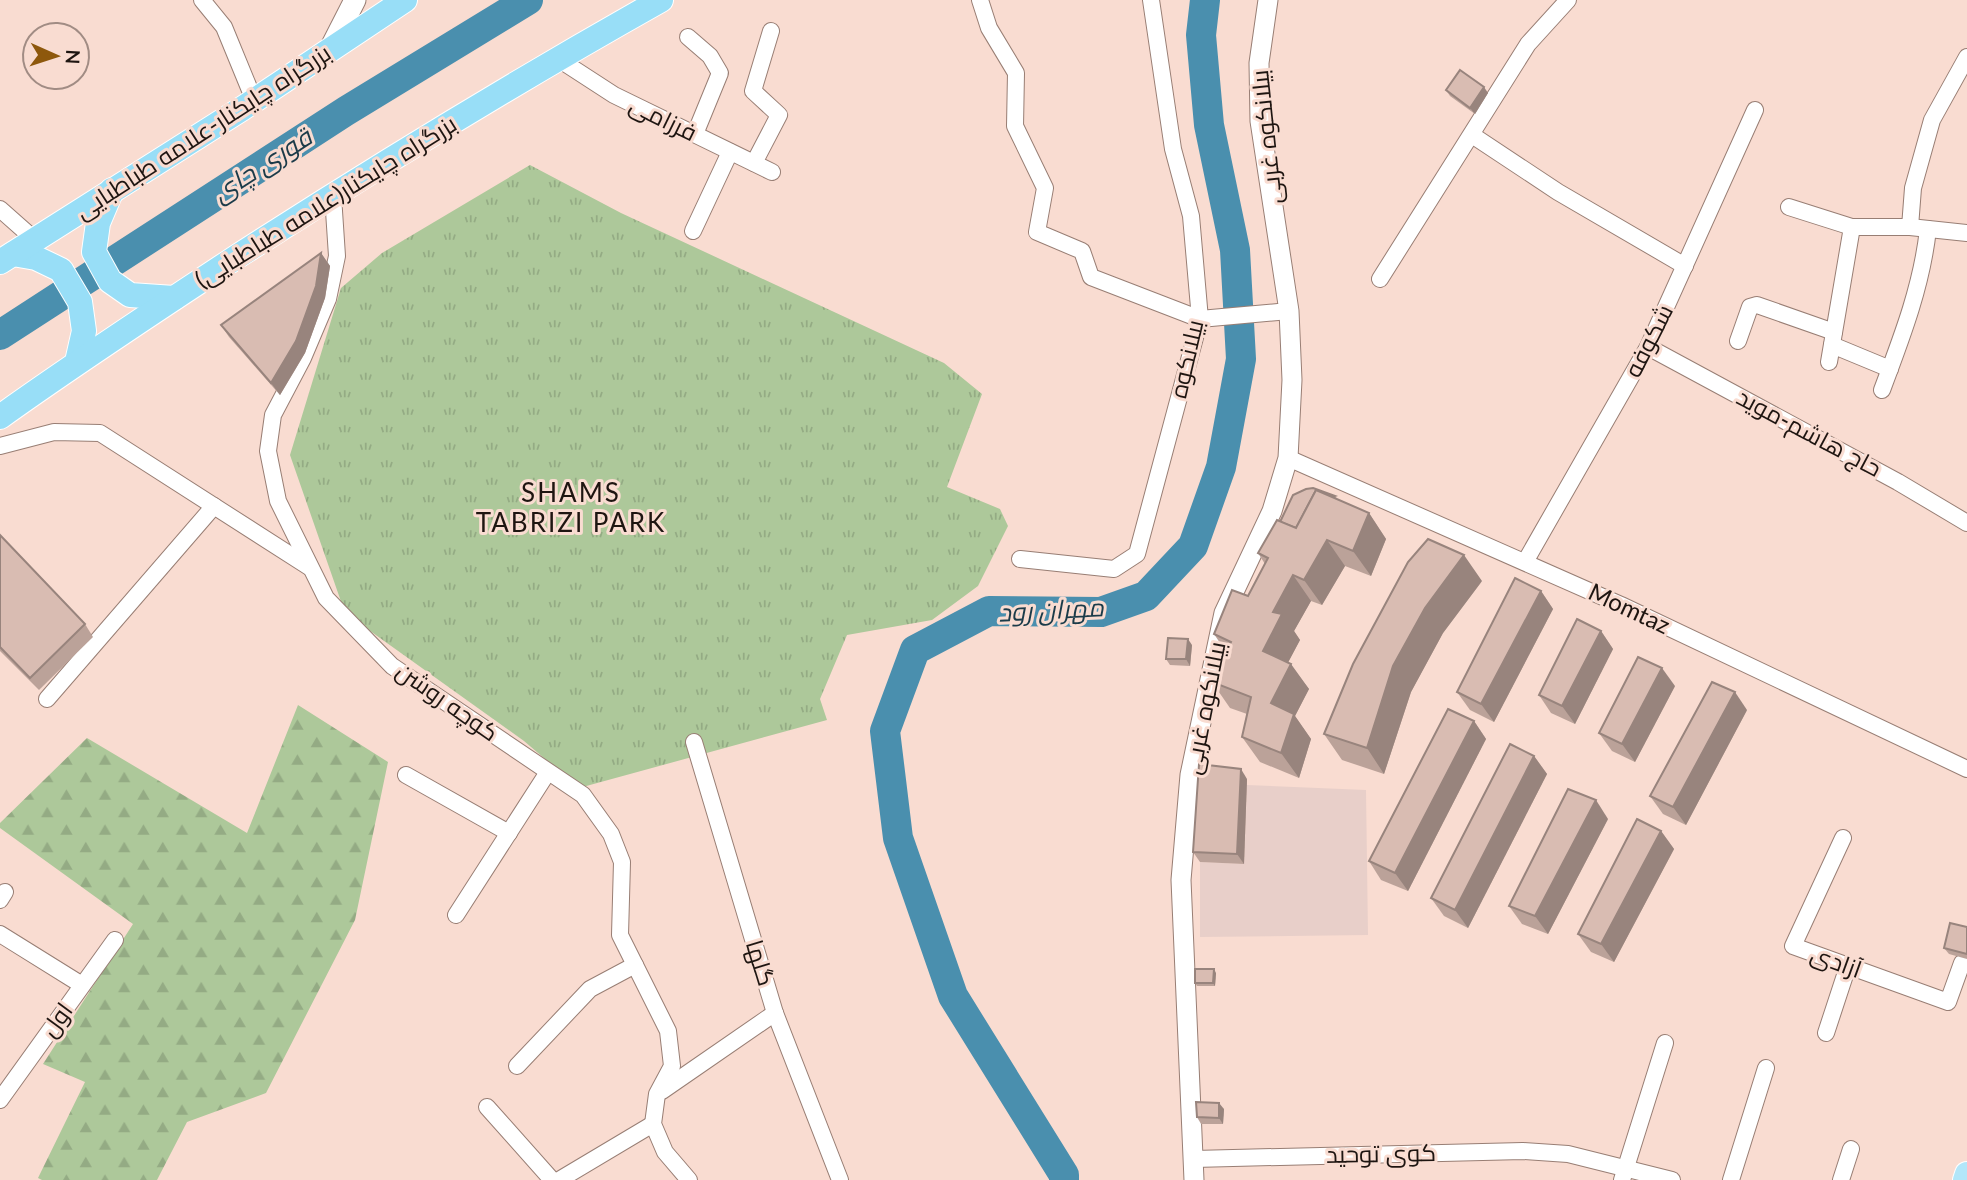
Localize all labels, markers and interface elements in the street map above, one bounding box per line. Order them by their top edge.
north arrow [21,21,91,91]
street label: بزرگراه چایکنار-علامه طباطبایی [69,37,337,227]
text: N [62,49,85,65]
street label: بیلانکوه غربی [1244,68,1288,206]
street label: فرزامی [625,89,702,147]
street label: بزرگراه چایکنار(علامه طباطبایی) [189,108,463,296]
water label: قوری چای [206,119,320,210]
street label: شکوفه [1617,299,1678,382]
street label: بیلانکوه [1162,317,1209,401]
street label: حاج هاشم-موید [1731,381,1887,485]
district label: SHAMS TABRIZI PARK [476,476,666,538]
street label: Momtaz [1584,576,1675,639]
water label: مهران رود [997,590,1105,629]
street label: بیلانکوه غربی [1176,639,1232,777]
street label: کوچه روشن [390,655,504,749]
street label: گلها [740,936,782,989]
street label: آزادی [1807,938,1867,984]
street label: اول [34,996,79,1043]
street label: کوی توحید [1326,1137,1436,1169]

